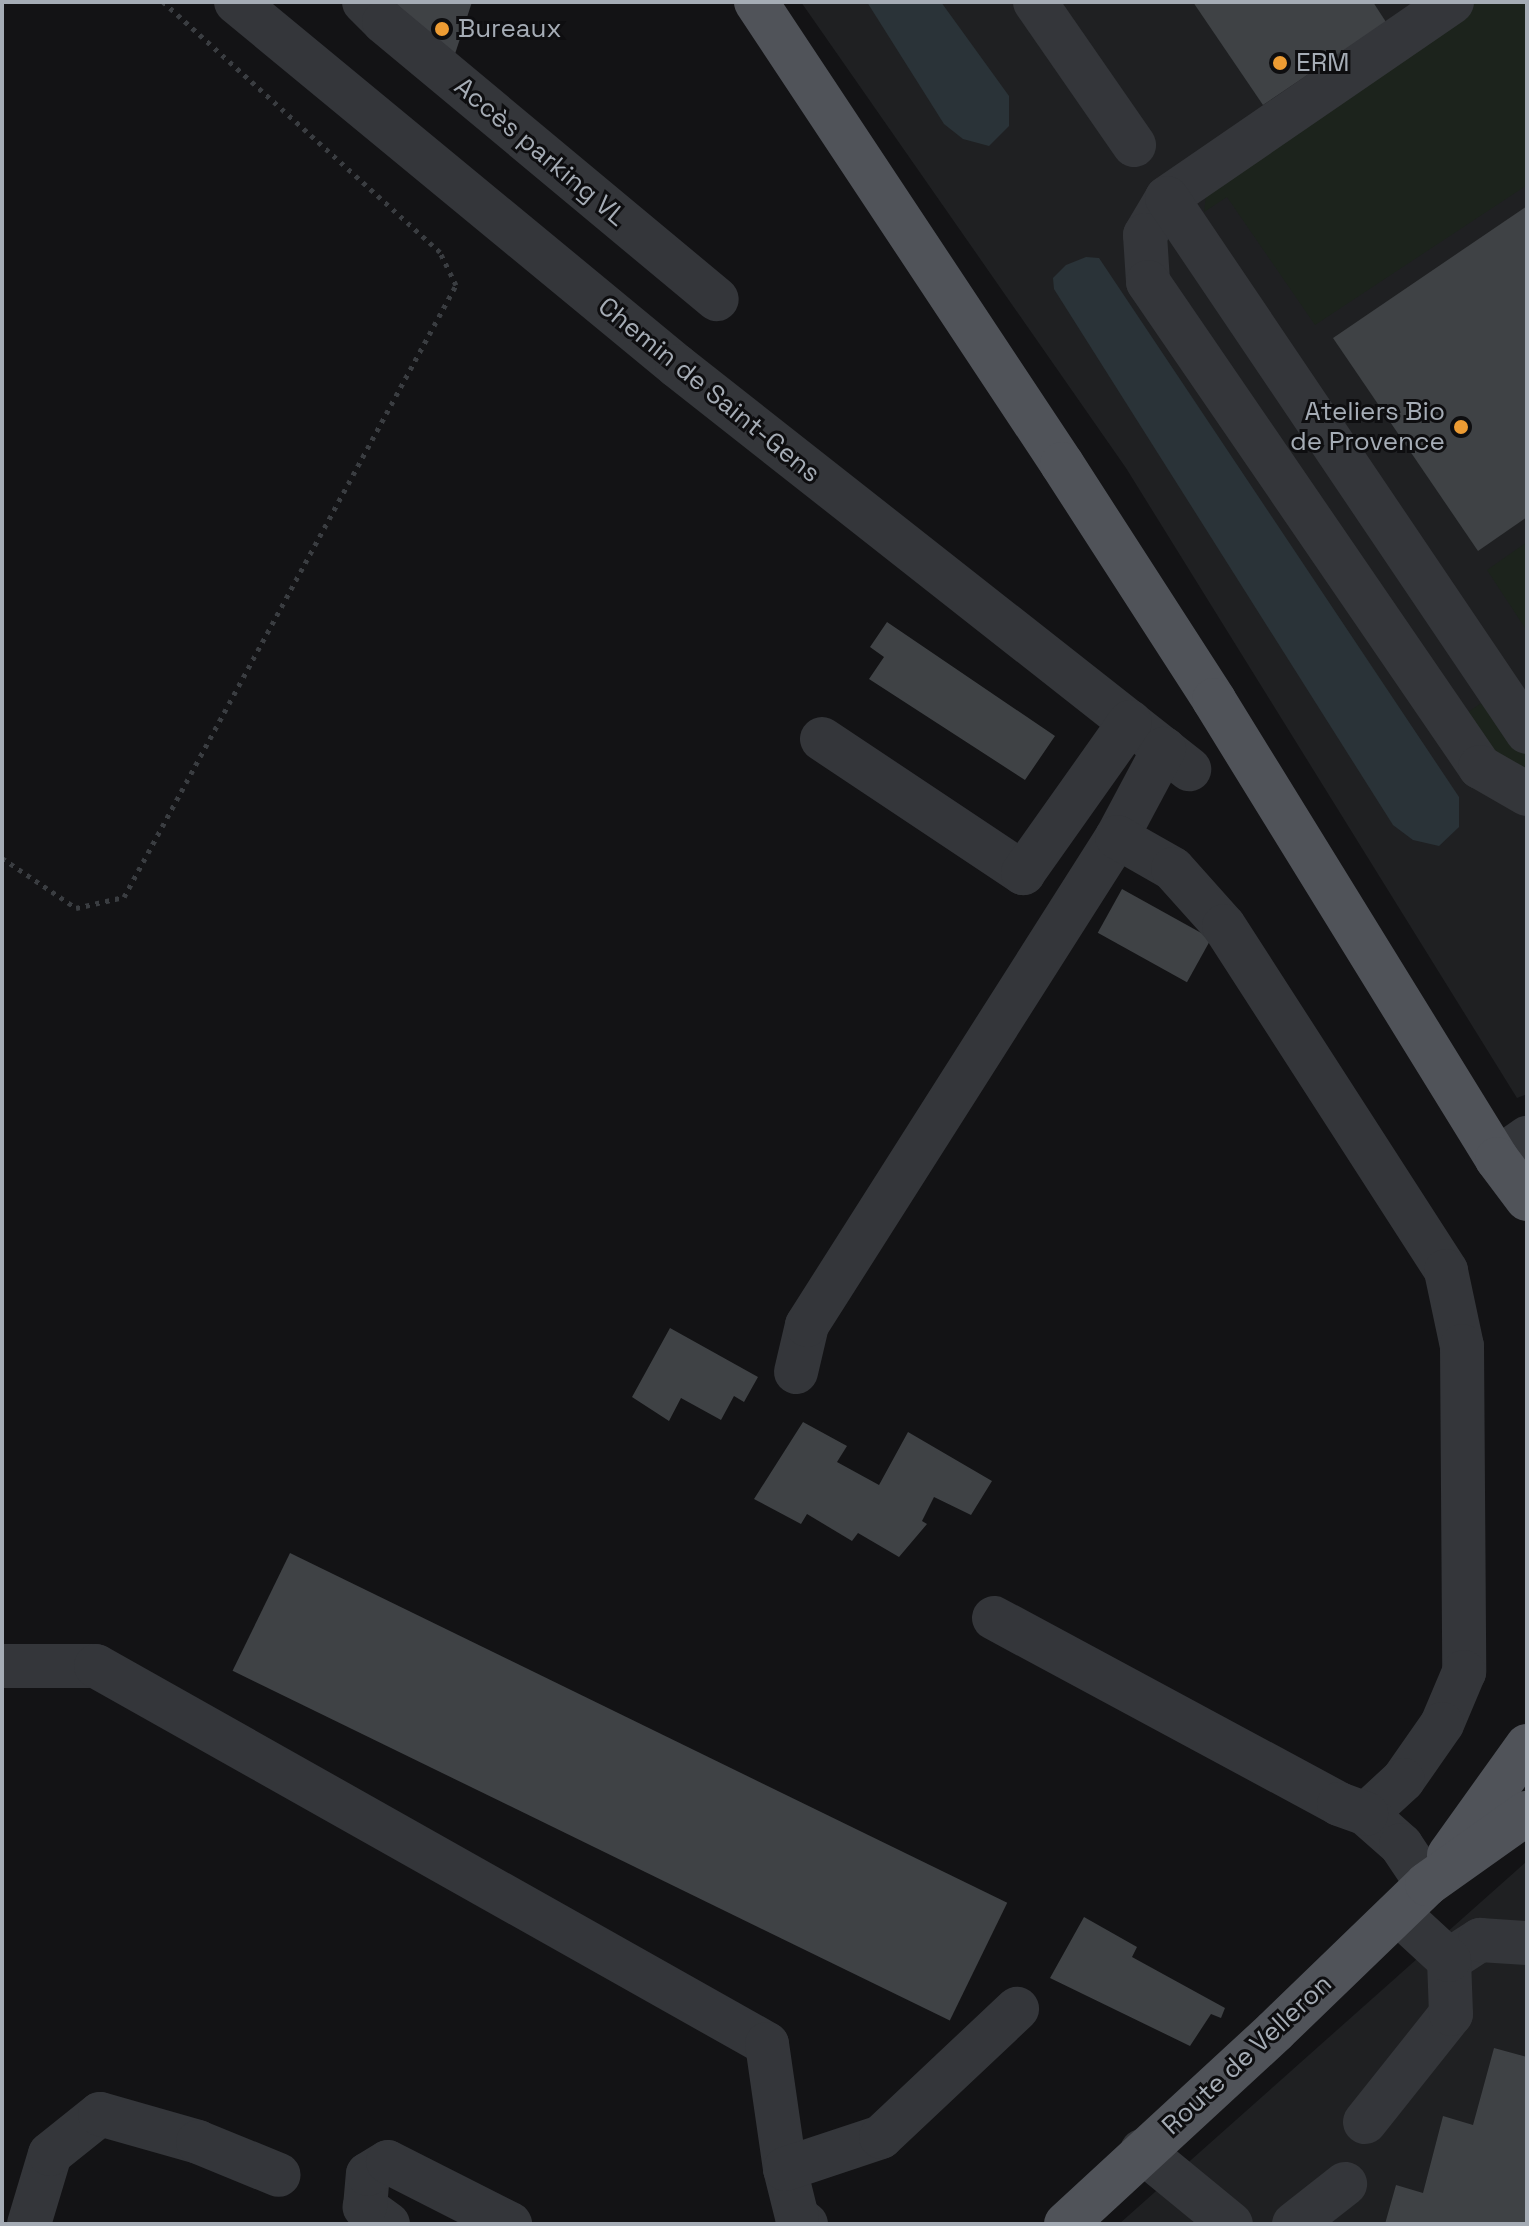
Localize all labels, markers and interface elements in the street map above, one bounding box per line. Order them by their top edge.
place label: Bureaux [458,13,562,45]
marker: Bureaux [433,20,451,38]
place label: ERM [1296,47,1350,79]
marker: ERM [1271,54,1289,72]
street label: Accès parking VL [448,71,632,233]
street label: Chemin de Saint-Gens [592,291,826,489]
place label: Ateliers Bio de Provence [1290,396,1445,458]
marker: Ateliers Bio de Provence [1452,418,1470,436]
street label: Route de Velleron [1156,1968,1338,2142]

